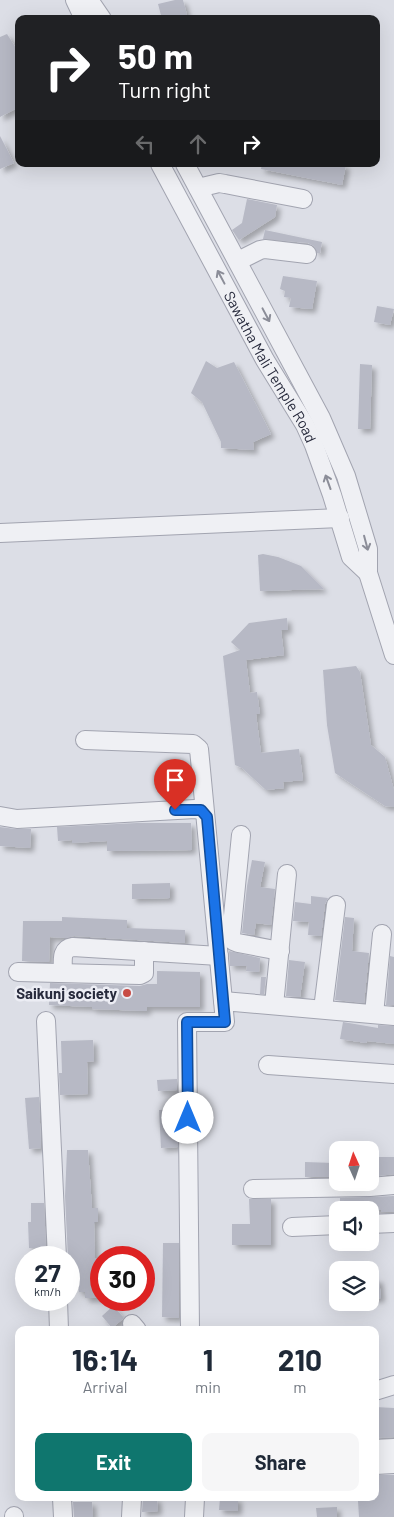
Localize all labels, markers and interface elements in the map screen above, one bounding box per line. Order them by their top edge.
text: 50 m [118,34,193,76]
icon: right [35,35,100,100]
text: Turn right [118,76,211,102]
icon: left [131,130,159,158]
icon: ahead [184,130,212,158]
icon: right [237,130,265,158]
one-way arrow [215,270,225,284]
street label: Sawatha Mali Temple Road [221,288,321,445]
one-way arrow [261,307,271,322]
one-way arrow [323,475,332,491]
one-way arrow [362,535,371,551]
pin [154,759,196,810]
icon: arrive [161,766,189,794]
place label: Saikunj society [16,984,117,1002]
marker: Saikunj society [121,987,133,999]
position arrow [161,1091,213,1143]
north arrow [329,1141,379,1191]
map controls [329,1141,379,1311]
button: sound [329,1201,379,1251]
speed limit sign: 30 [90,1246,155,1311]
text: 27 [34,1257,61,1287]
button: layers [329,1261,379,1311]
text: km/h [34,1284,61,1298]
text: 16:14 [72,1341,138,1377]
text: 1 [203,1341,213,1377]
text: 210 [278,1341,322,1377]
text: Arrival [83,1377,127,1396]
text: min [195,1377,221,1396]
text: m [293,1377,307,1396]
button: Exit [35,1433,192,1491]
button: Share [202,1433,359,1491]

